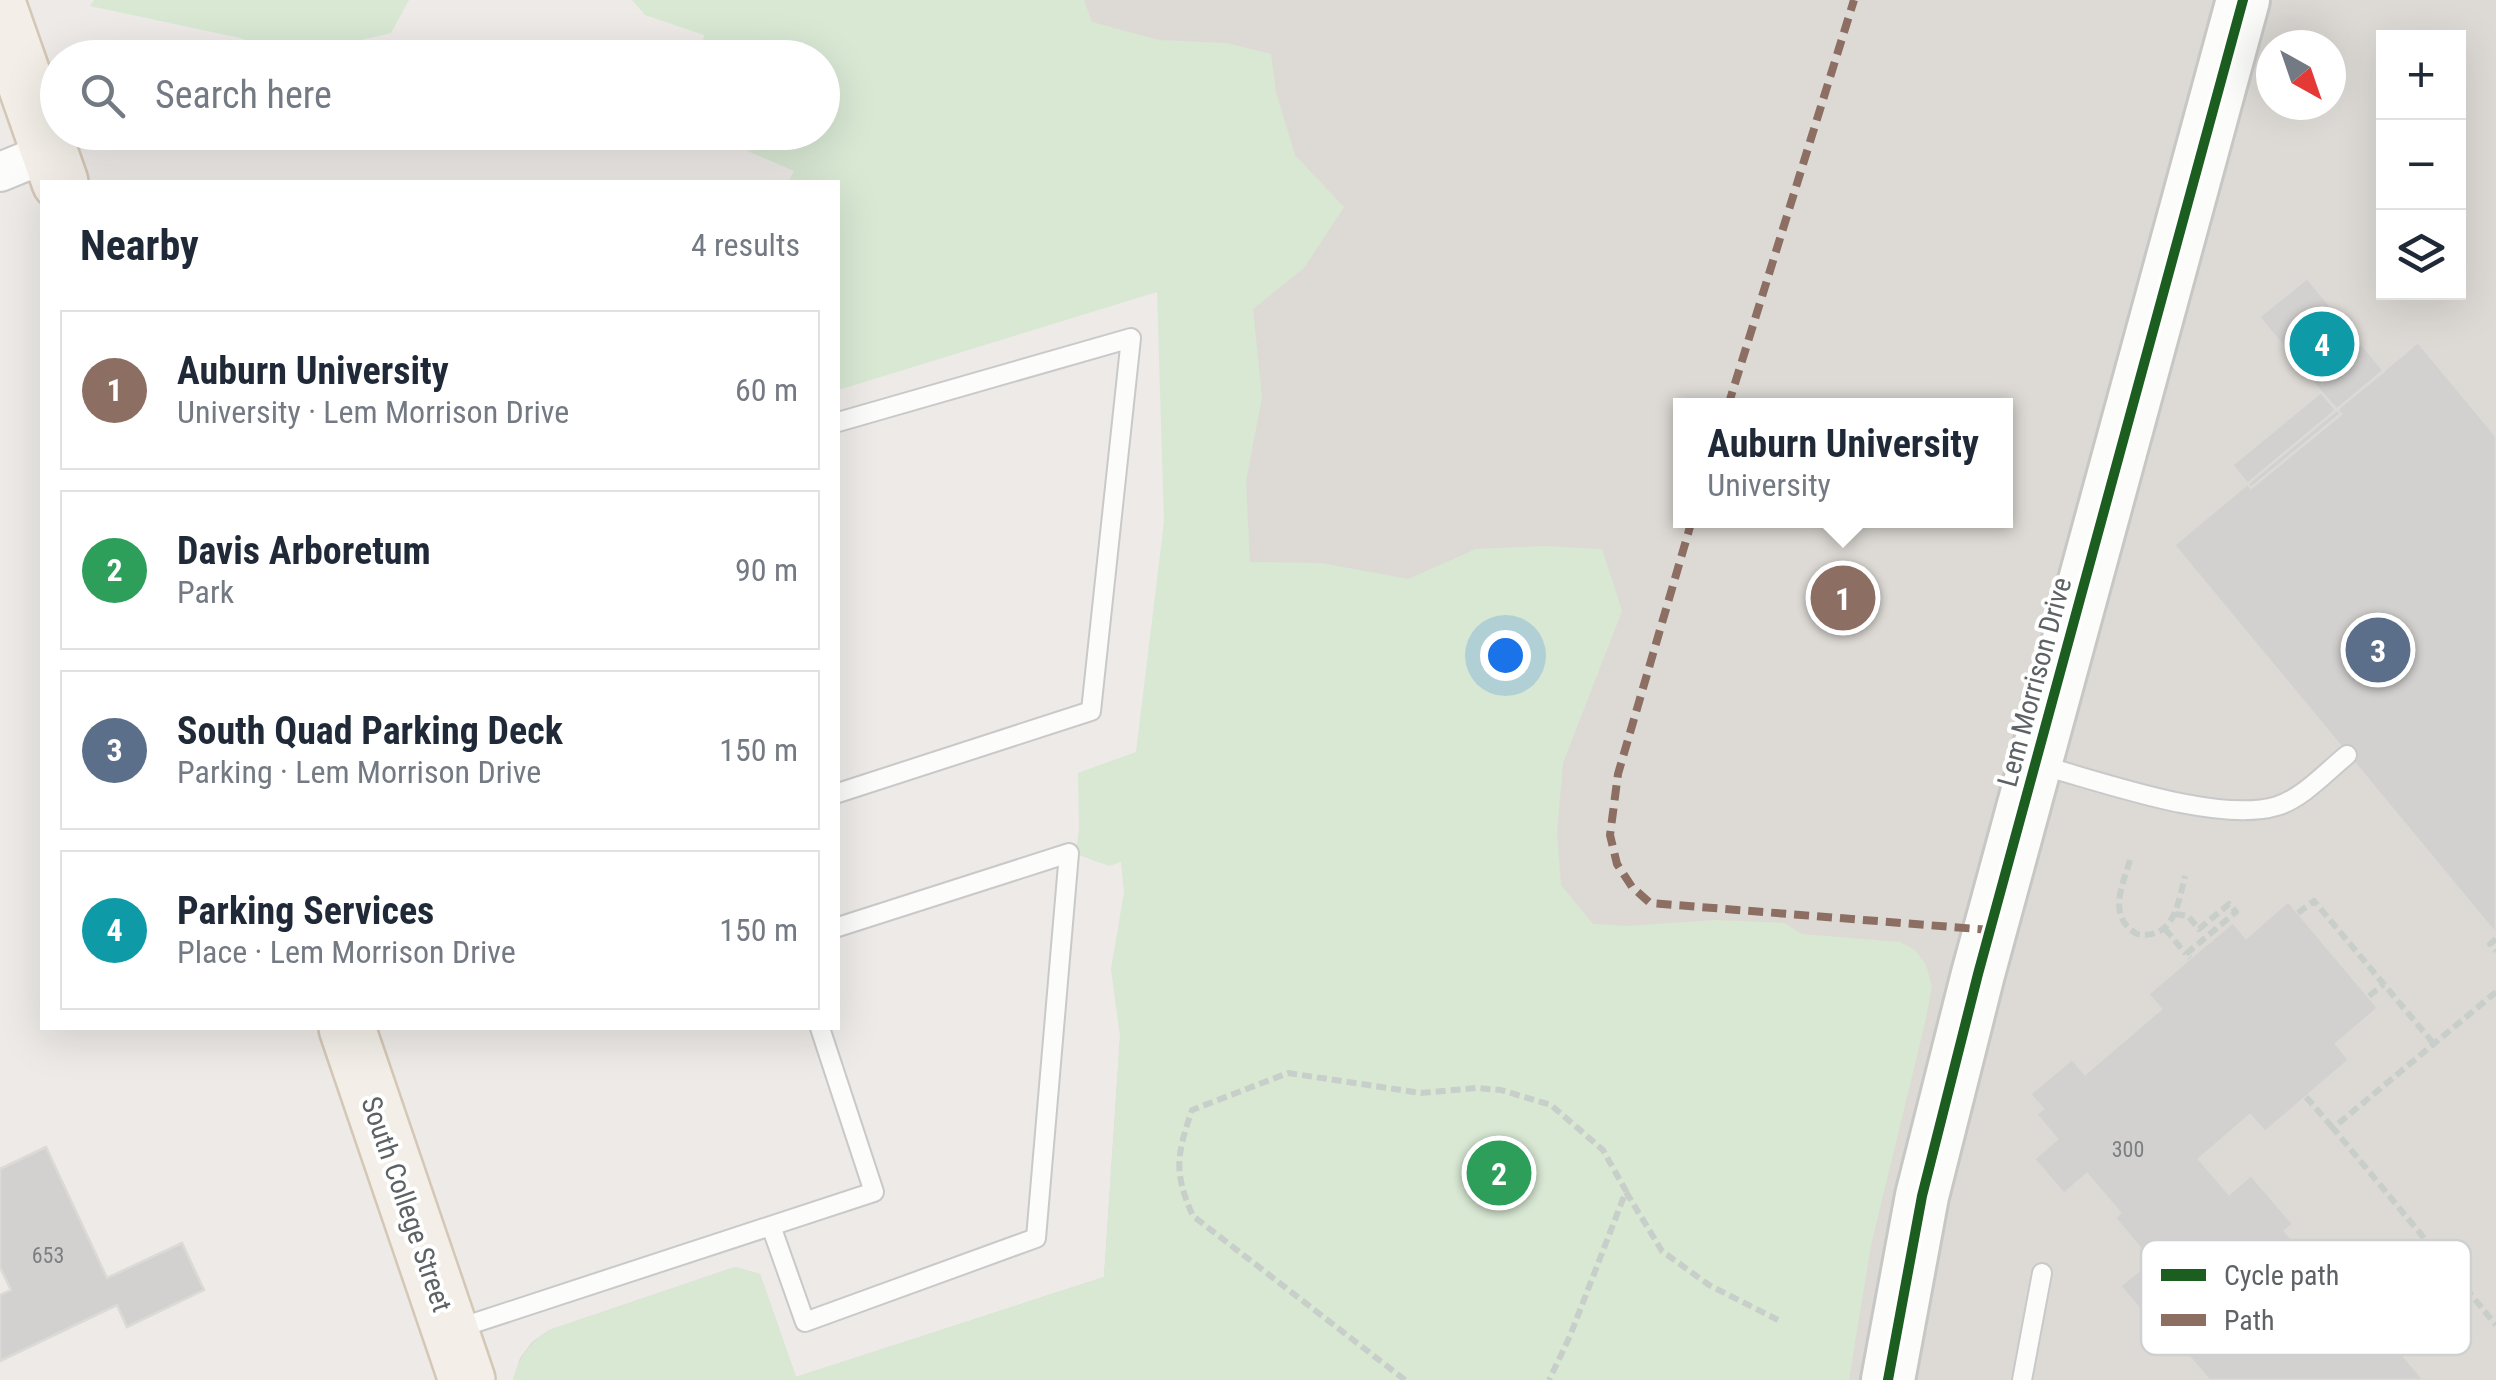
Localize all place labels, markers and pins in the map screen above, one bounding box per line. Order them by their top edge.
pin: 4 [2290,306,2354,382]
pin: 1 [1810,560,1876,636]
pin: 3 [2346,612,2410,688]
pin: 2 [1466,1136,1532,1210]

